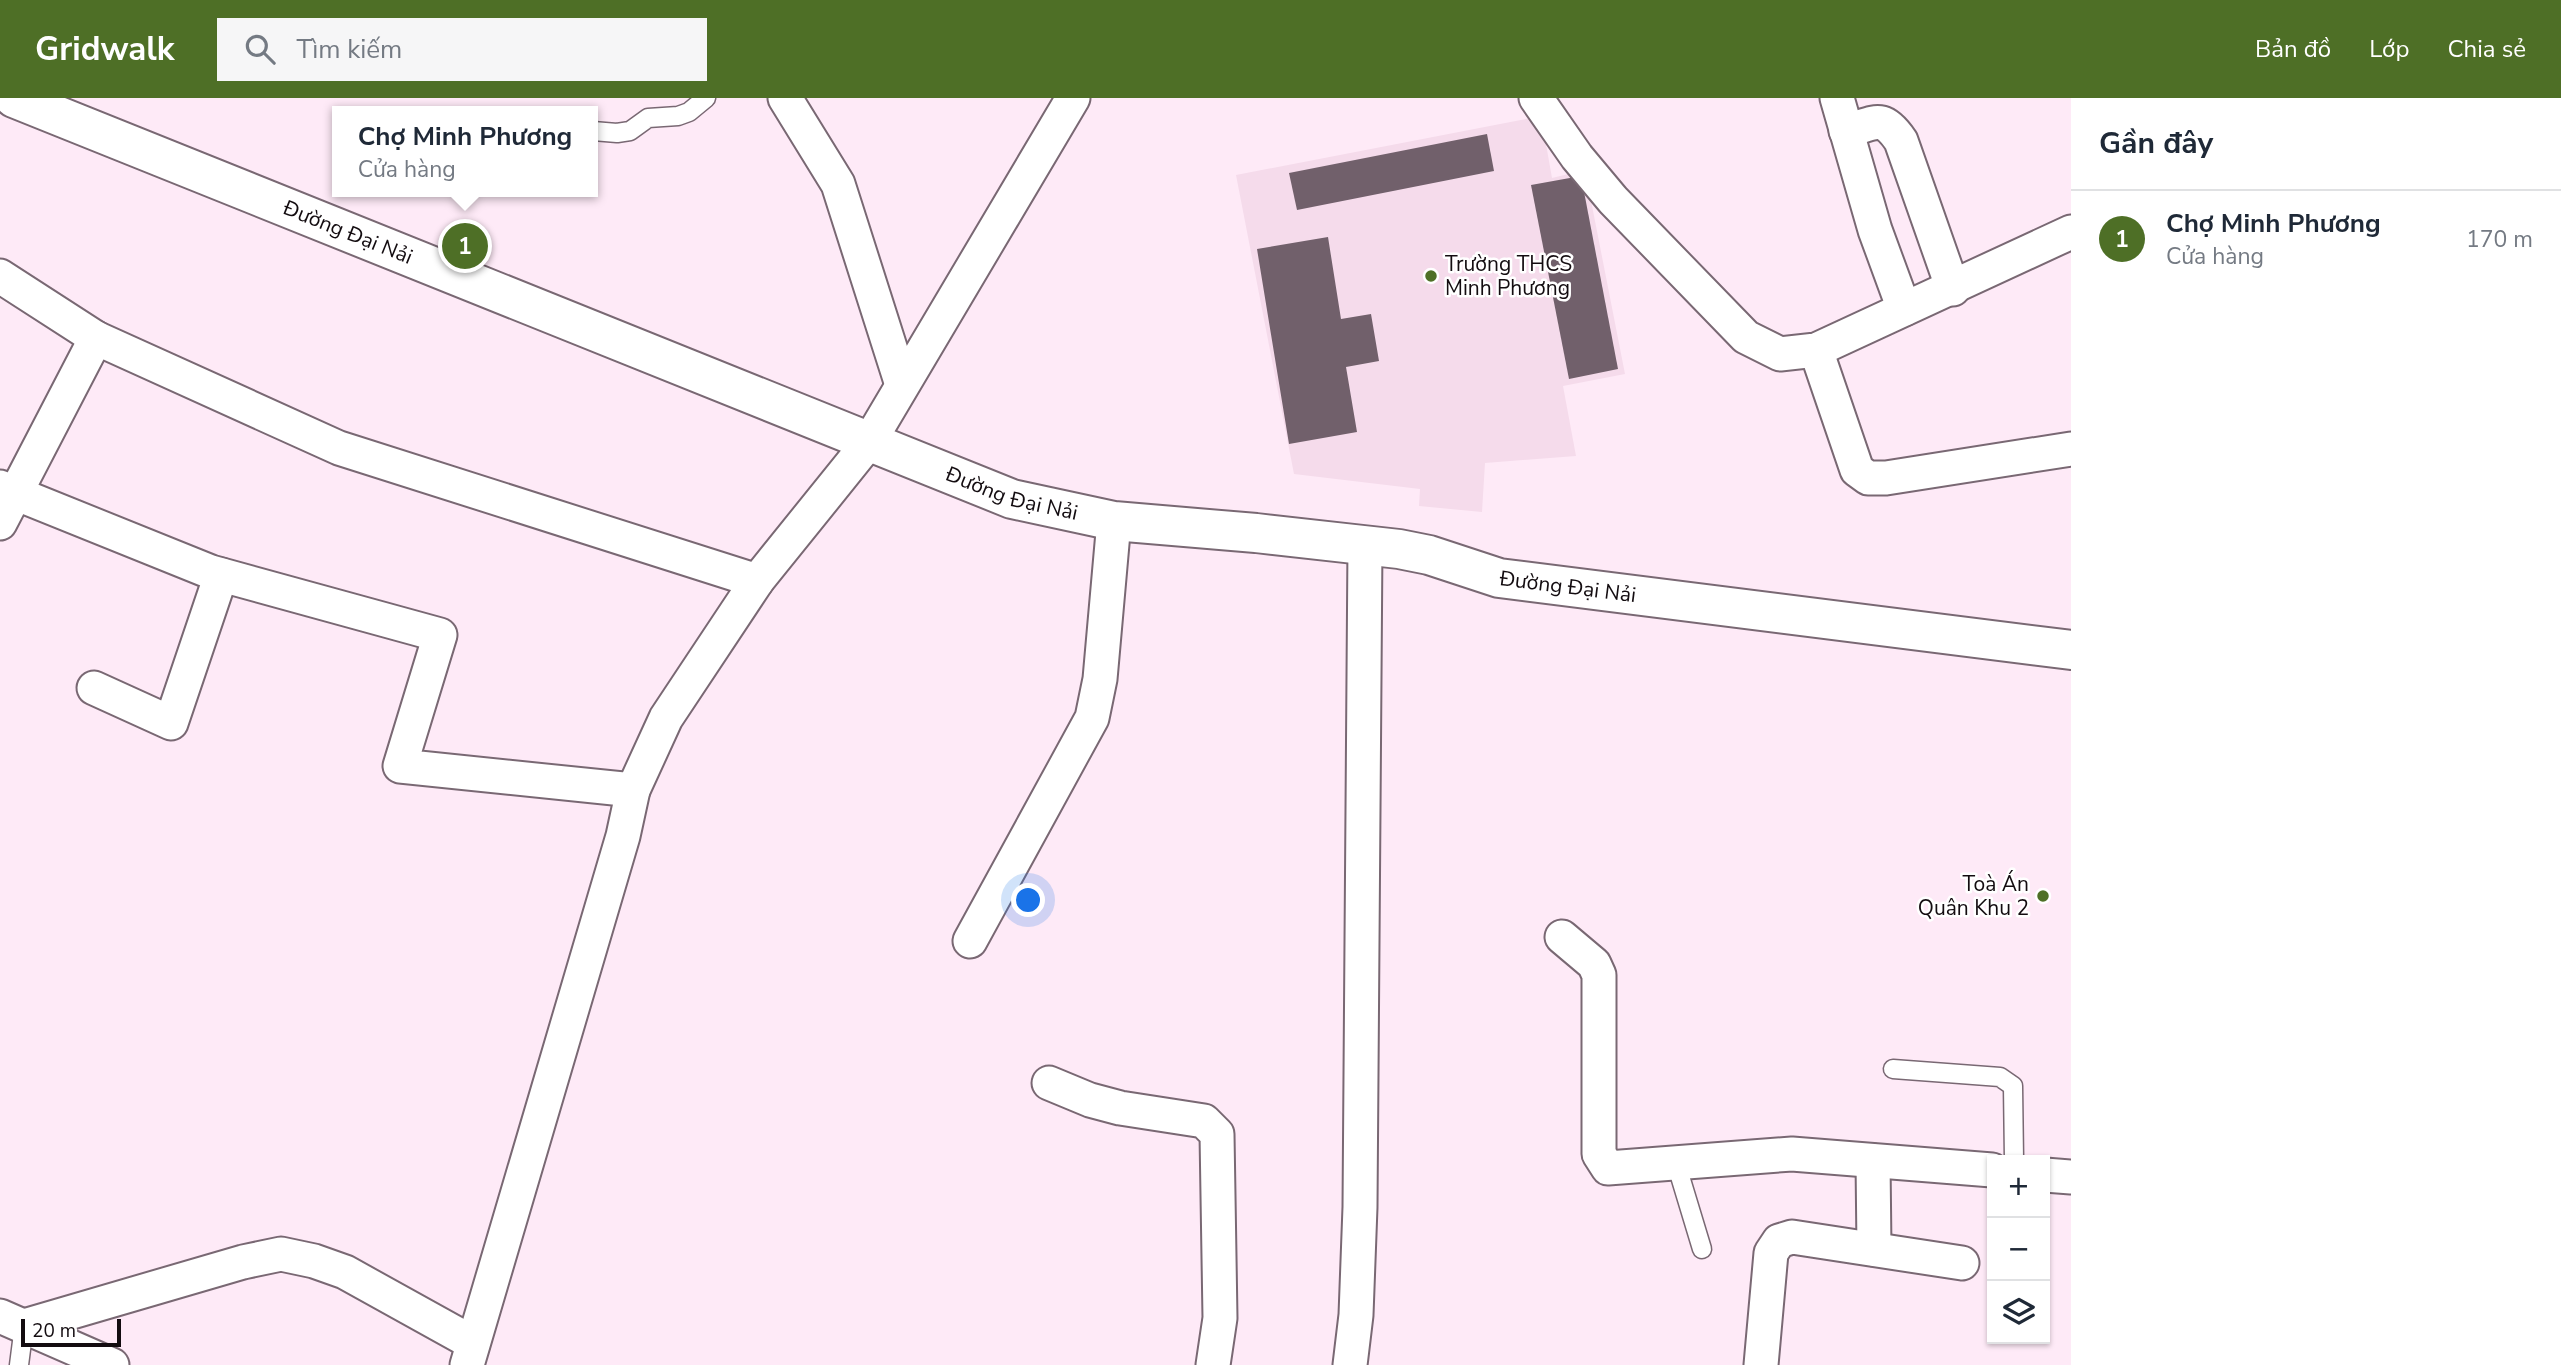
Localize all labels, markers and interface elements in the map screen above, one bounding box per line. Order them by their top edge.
search box [217,18,707,81]
text: Gridwalk [35,27,175,72]
icon: search [241,30,279,68]
text: Tìm kiếm [297,32,402,67]
text: Bản đồ [2255,33,2331,65]
text: Lớp [2369,33,2409,65]
text: Chia sẻ [2447,33,2526,65]
popup [332,106,598,197]
text: Chợ Minh Phương [358,119,572,154]
text: Gần đây [2099,123,2213,164]
text: Cửa hàng [358,154,456,185]
street label: Đường Đại Nải [278,193,417,271]
text: Chợ Minh Phương [2166,206,2381,241]
pin: 1 [442,220,488,272]
text: 1 [2115,224,2129,255]
text: 170 m [2466,224,2533,255]
text: Cửa hàng [2166,241,2264,272]
place label: Trường THCS Minh Phương [1445,250,1572,302]
marker: Trường THCS Minh Phương [1423,268,1439,284]
street label: Đường Đại Nải [941,459,1081,527]
street label: Đường Đại Nải [1497,564,1638,609]
place label: Toà Án Quân Khu 2 [1918,870,2029,922]
your location [1011,883,1045,917]
marker: Toà Án Quân Khu 2 [2035,888,2051,904]
map controls [1987,1155,2050,1344]
button: + [1987,1155,2050,1218]
button: − [1987,1218,2050,1281]
button: layers [1987,1281,2050,1344]
scale bar [21,1316,121,1348]
text: 20 m [32,1318,76,1344]

